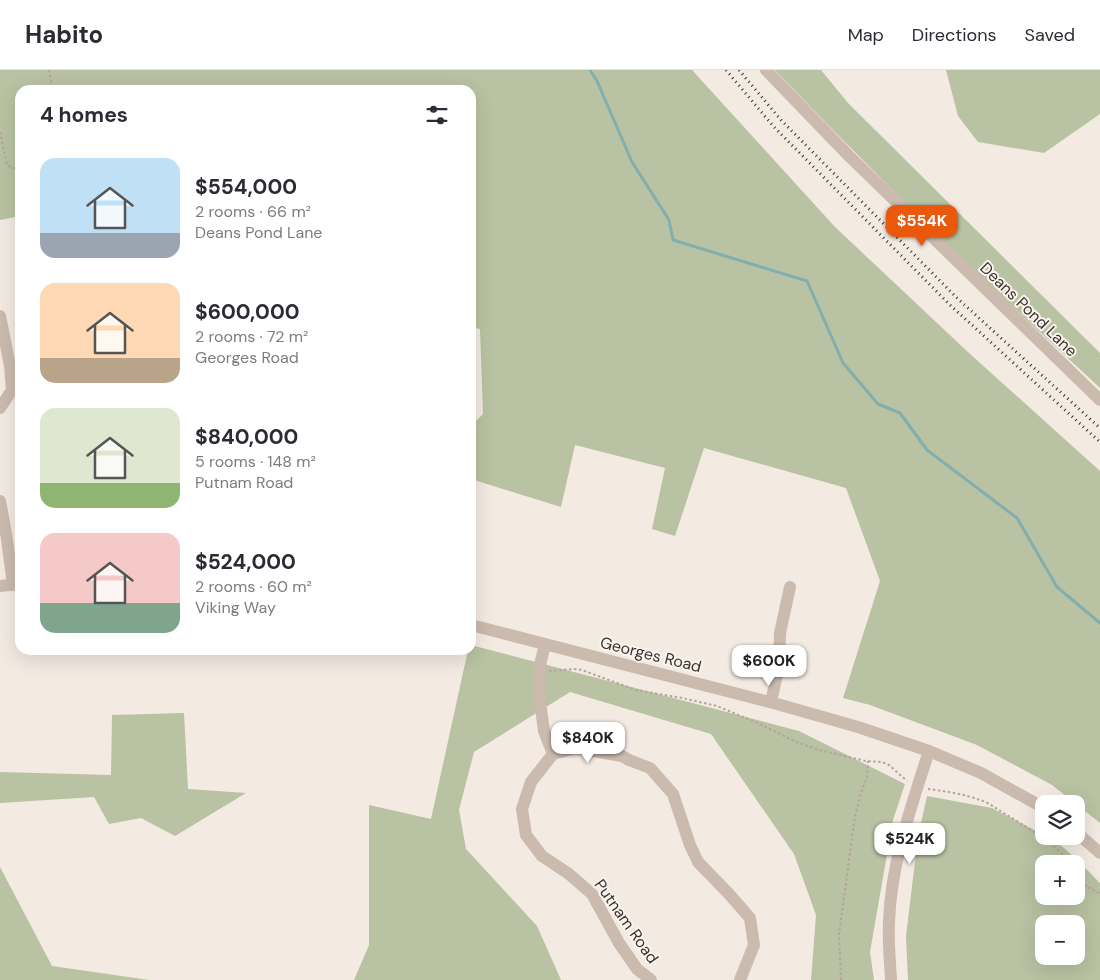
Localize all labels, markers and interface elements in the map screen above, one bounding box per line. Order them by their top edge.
text: Habito [25,19,103,50]
text: Map [848,23,884,47]
text: Directions [912,23,997,47]
text: Saved [1025,23,1075,47]
text: 4 homes [40,101,128,129]
icon: filters [423,101,451,129]
text: $554,000 [195,173,297,201]
icon: home [80,178,140,238]
text: 2 rooms · 66 m² [195,201,311,222]
pin: $554K [887,204,957,247]
text: $554K [897,210,947,231]
text: Deans Pond Lane [195,222,322,243]
street label: Deans Pond Lane [976,258,1082,361]
text: $600,000 [195,298,299,326]
icon: home [80,303,140,363]
text: 2 rooms · 72 m² [195,326,308,347]
text: Georges Road [195,347,299,368]
text: $840,000 [195,423,298,451]
icon: home [80,428,140,488]
text: 5 rooms · 148 m² [195,451,316,472]
text: Putnam Road [195,472,293,493]
text: $524,000 [195,548,296,576]
icon: home [80,553,140,613]
text: 2 rooms · 60 m² [195,576,312,597]
text: Viking Way [195,597,276,618]
street label: Georges Road [598,632,704,677]
pin: $600K [734,644,804,687]
text: $600K [743,650,795,671]
pin: $840K [553,722,623,764]
text: $840K [562,727,614,748]
map controls [1035,795,1085,965]
button: layers [1035,795,1085,845]
pin: $524K [875,822,945,865]
text: $524K [885,828,935,849]
button: + [1035,855,1085,905]
street label: Putnam Road [590,875,663,968]
button: − [1035,915,1085,965]

